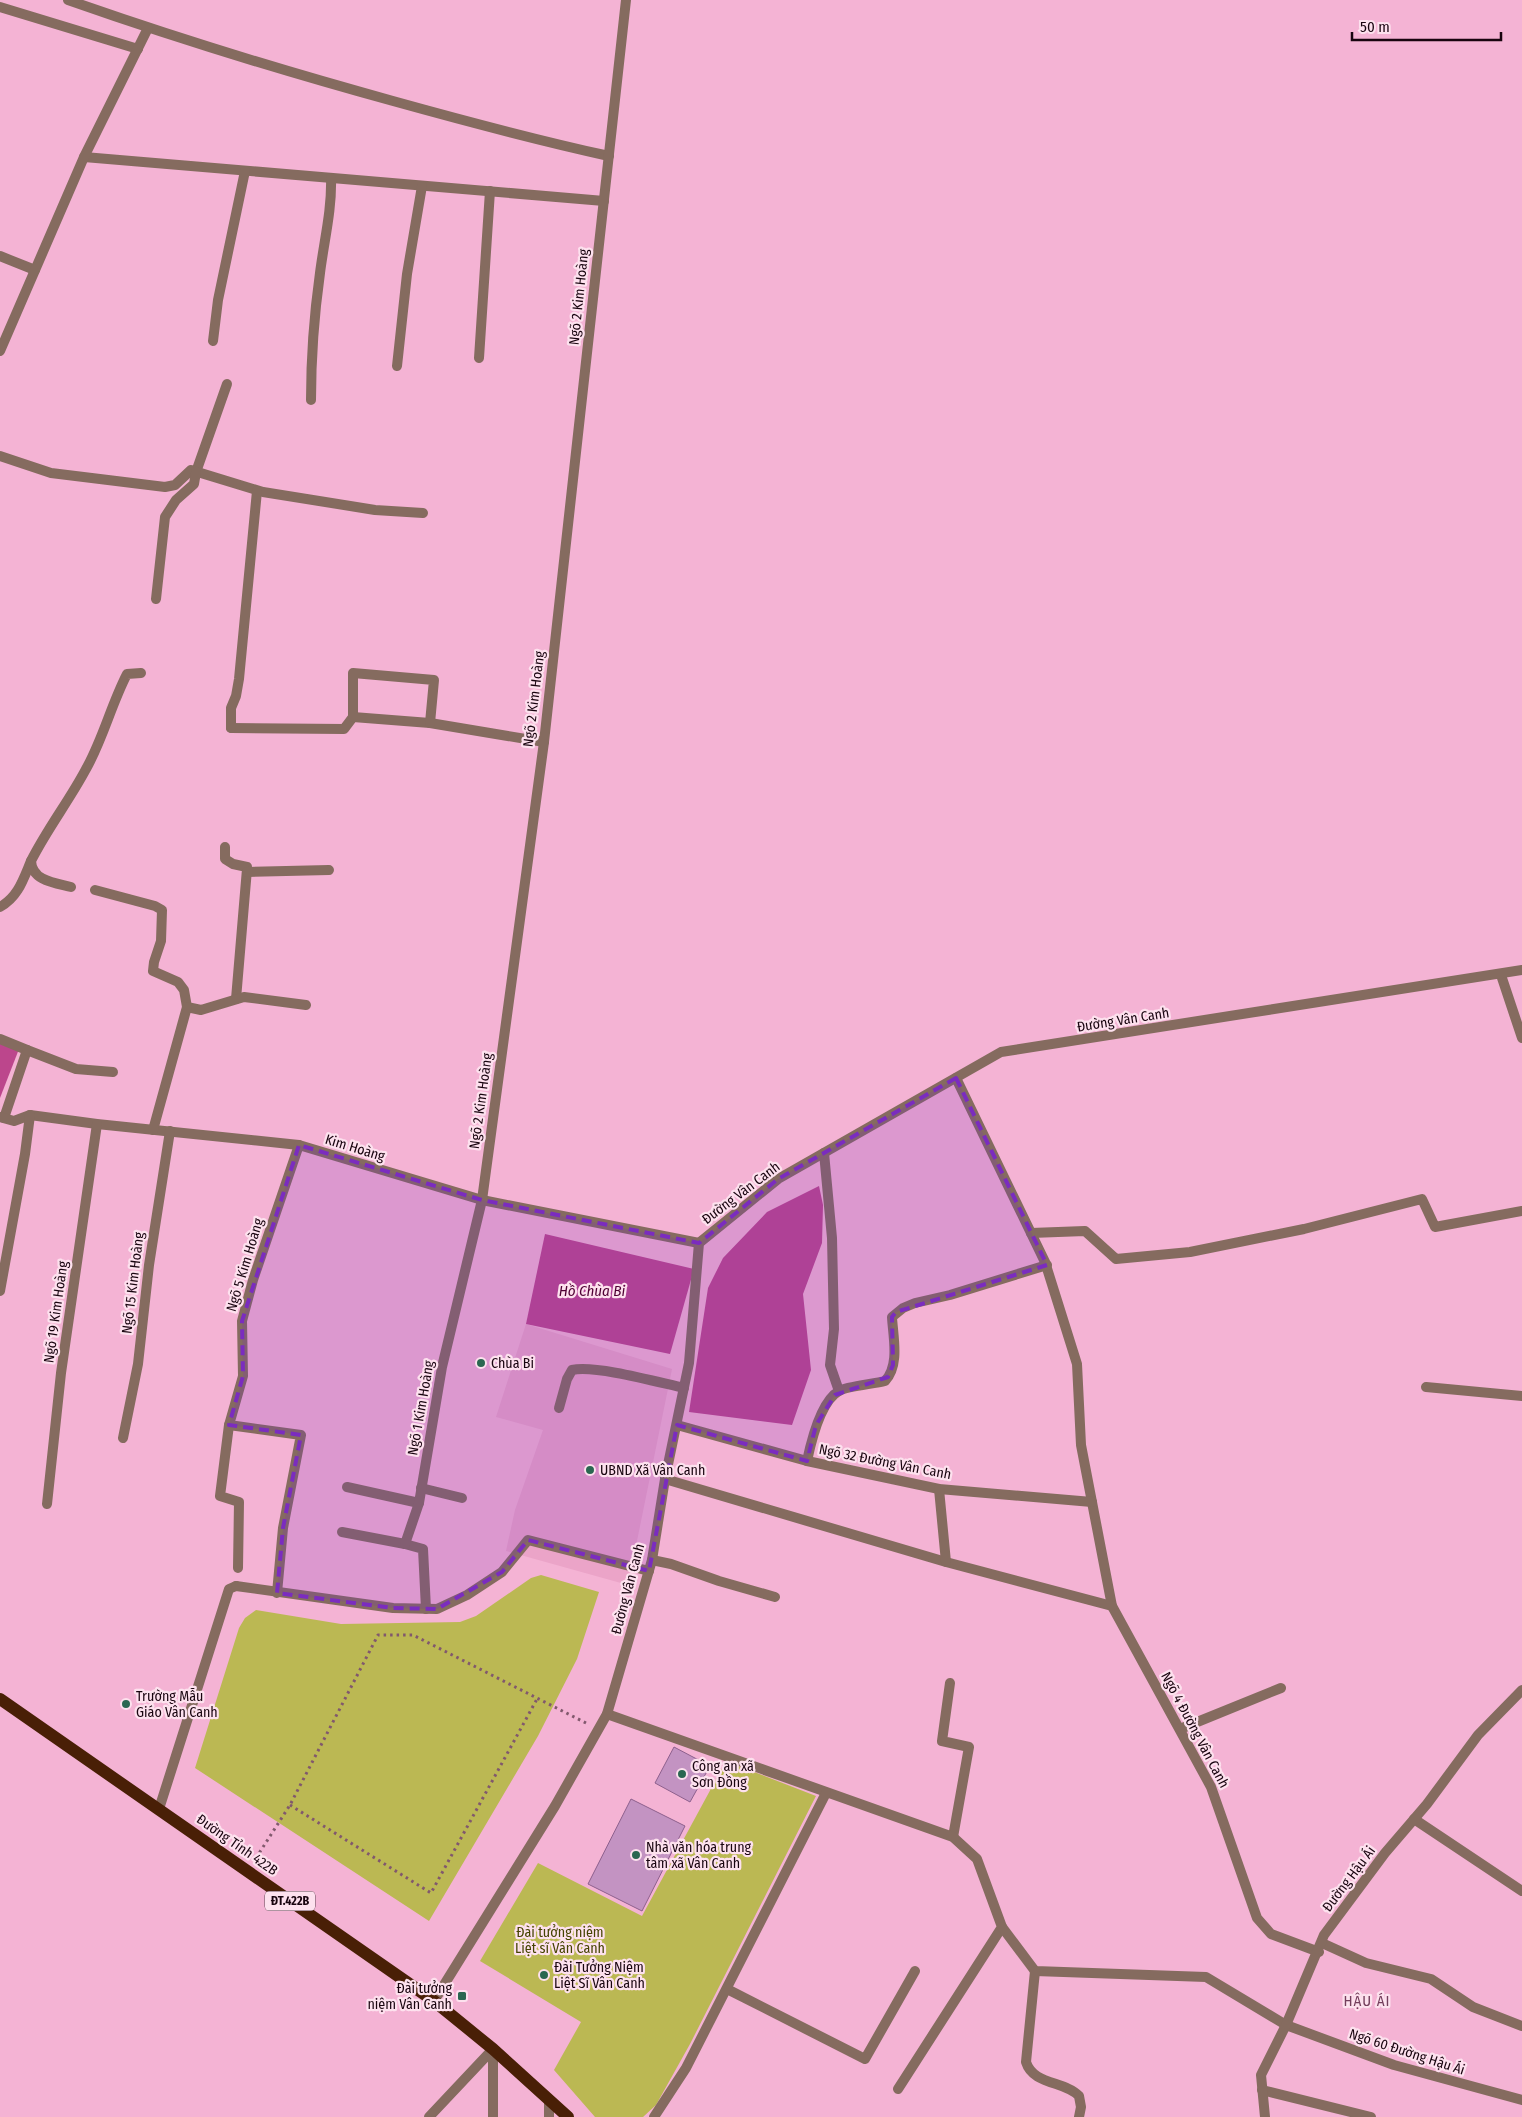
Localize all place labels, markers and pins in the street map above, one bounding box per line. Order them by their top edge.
place label: Chùa Bi [491,1355,534,1372]
marker: Chùa Bi [475,1357,487,1369]
place label: UBND Xã Vân Canh [600,1462,705,1479]
marker: UBND Xã Vân Canh [584,1464,596,1476]
place label: Trường Mẫu Giáo Vân Canh [136,1688,218,1721]
marker: Trường Mẫu Giáo Vân Canh [120,1698,132,1710]
place label: Công an xã Sơn Đồng [692,1758,754,1791]
marker: Công an xã Sơn Đồng [676,1768,688,1780]
place label: Nhà văn hóa trung tâm xã Vân Canh [646,1839,752,1872]
marker: Nhà văn hóa trung tâm xã Vân Canh [630,1849,642,1861]
place label: Đài Tưởng Niệm Liệt Sĩ Vân Canh [554,1959,645,1992]
marker: Đài Tưởng Niệm Liệt Sĩ Vân Canh [538,1969,550,1981]
place label: Đài tưởng niệm Vân Canh [367,1980,452,2013]
marker: Đài tưởng niệm Vân Canh [456,1990,468,2002]

